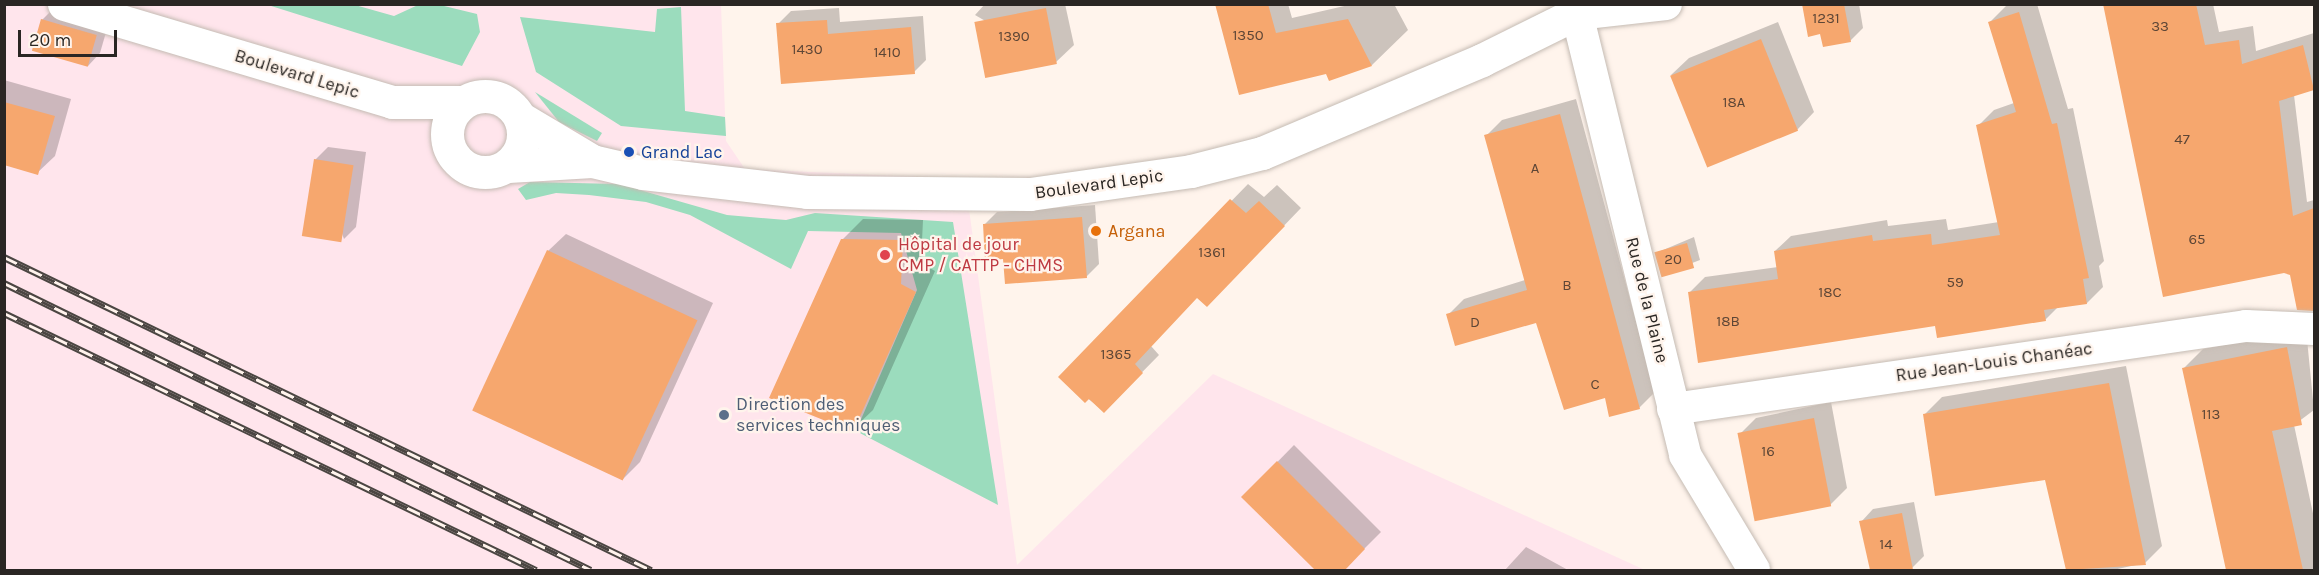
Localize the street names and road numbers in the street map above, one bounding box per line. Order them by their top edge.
street label: Boulevard Lepic [232,45,362,103]
street label: Boulevard Lepic [1033,164,1165,204]
street label: Rue de la Plaine [1621,235,1673,365]
street label: Rue Jean-Louis Chanéac [1894,338,2094,386]

